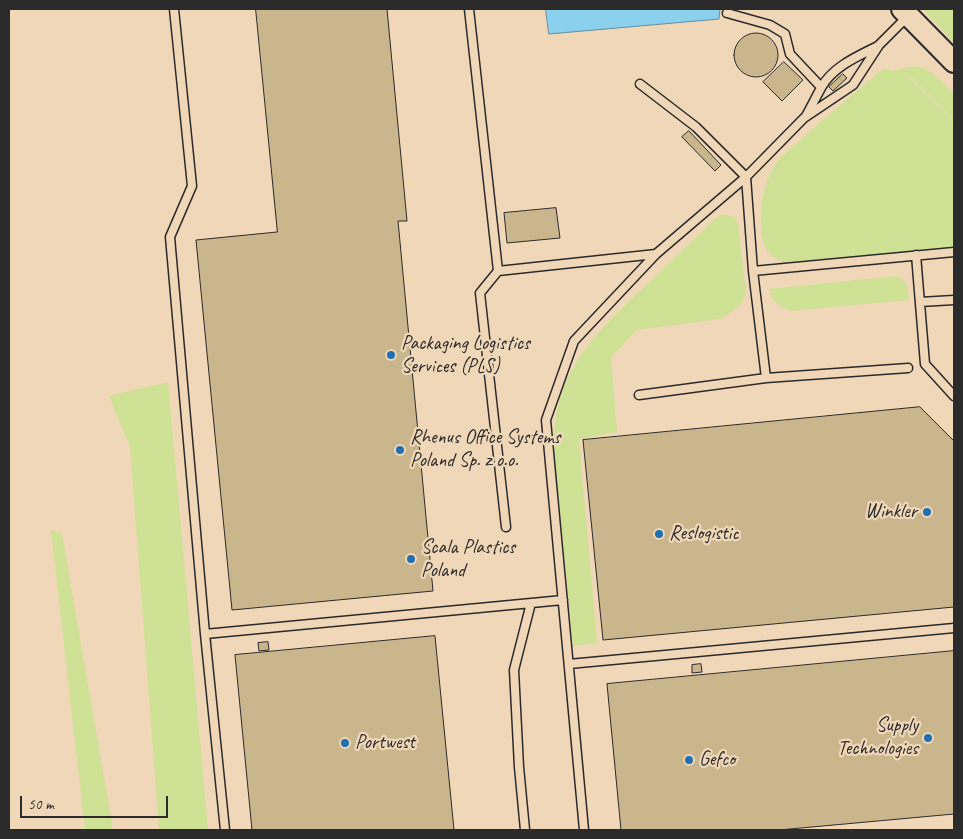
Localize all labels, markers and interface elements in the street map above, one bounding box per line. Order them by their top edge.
place label: Packaging Logistics Services (PLS) [401,332,530,379]
marker: Packaging Logistics Services (PLS) [385,349,397,361]
place label: Rhenus Office Systems Poland Sp. z o.o. [410,426,560,473]
marker: Rhenus Office Systems Poland Sp. z o.o. [394,444,406,456]
place label: Winkler [865,500,917,524]
marker: Winkler [921,506,933,518]
place label: Reslogistic [669,522,739,546]
marker: Reslogistic [653,528,665,540]
place label: Scala Plastics Poland [421,536,515,583]
marker: Scala Plastics Poland [405,553,417,565]
place label: Supply Technologies [837,714,918,761]
place label: Portwest [355,731,415,755]
marker: Supply Technologies [922,732,934,744]
marker: Portwest [339,737,351,749]
place label: Gefco [699,748,735,772]
marker: Gefco [683,754,695,766]
scale bar [22,786,170,818]
text: 50 m [28,795,54,814]

